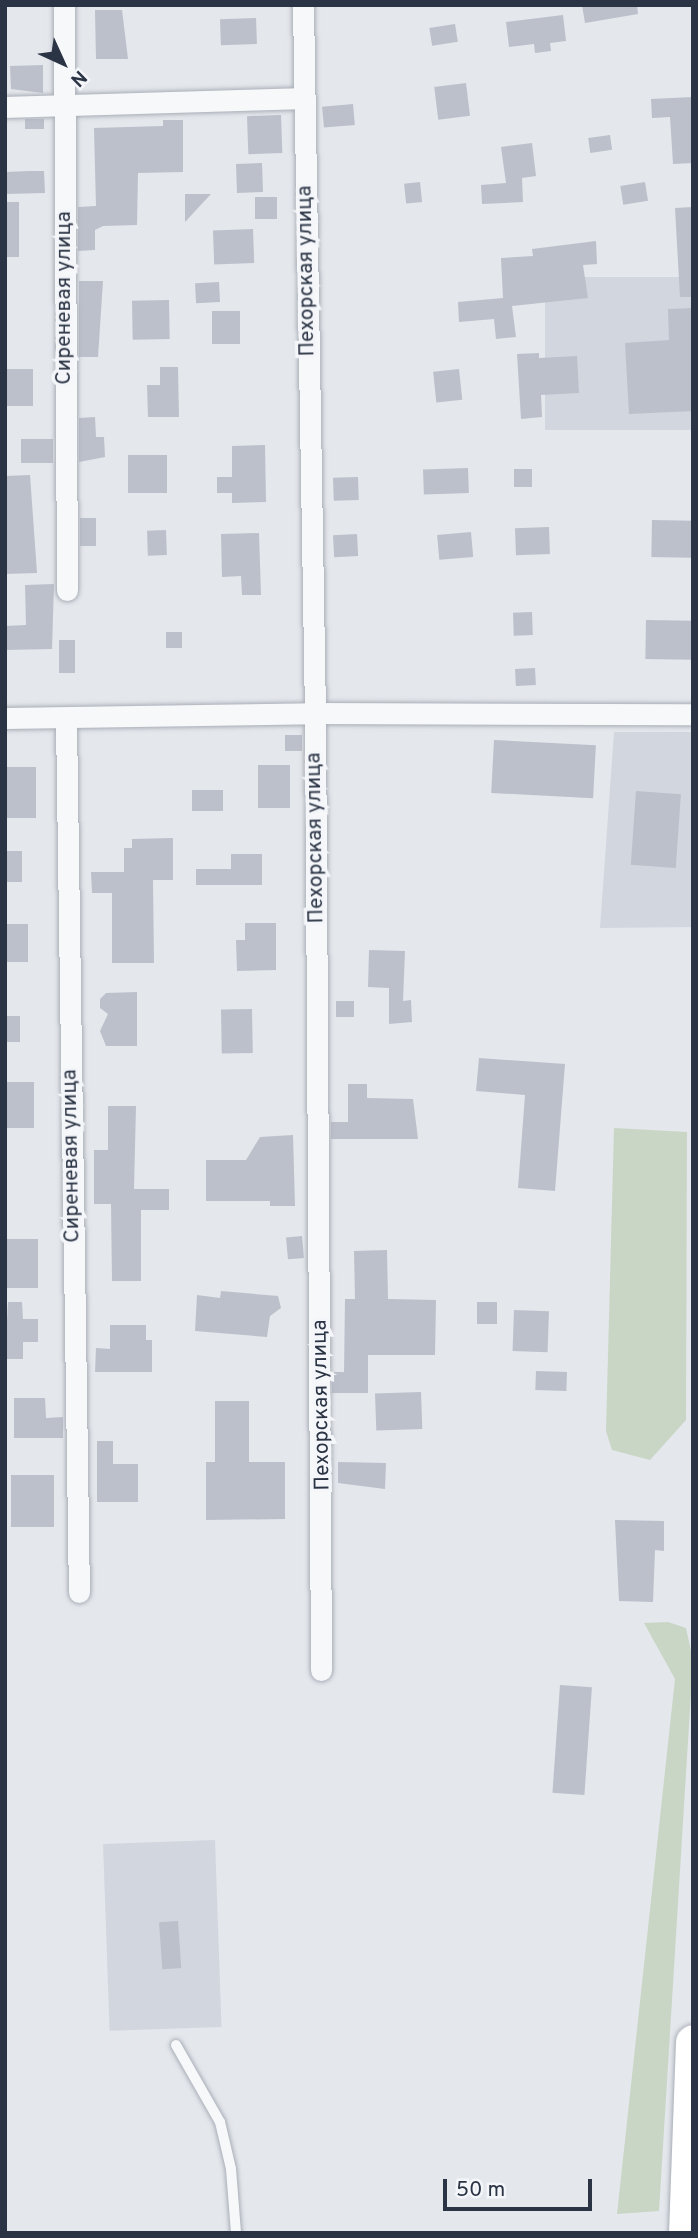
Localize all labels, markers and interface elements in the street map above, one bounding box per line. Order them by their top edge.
north arrow [28,28,98,98]
text: N [65,65,91,91]
street label: Пехорская улица [293,185,321,357]
street label: Сиреневая улица [52,211,78,385]
street label: Пехорская улица [302,752,330,924]
street label: Сиреневая улица [58,1069,86,1243]
street label: Пехорская улица [308,1319,336,1491]
scale bar [446,2164,595,2208]
text: 50 m [456,2177,505,2204]

